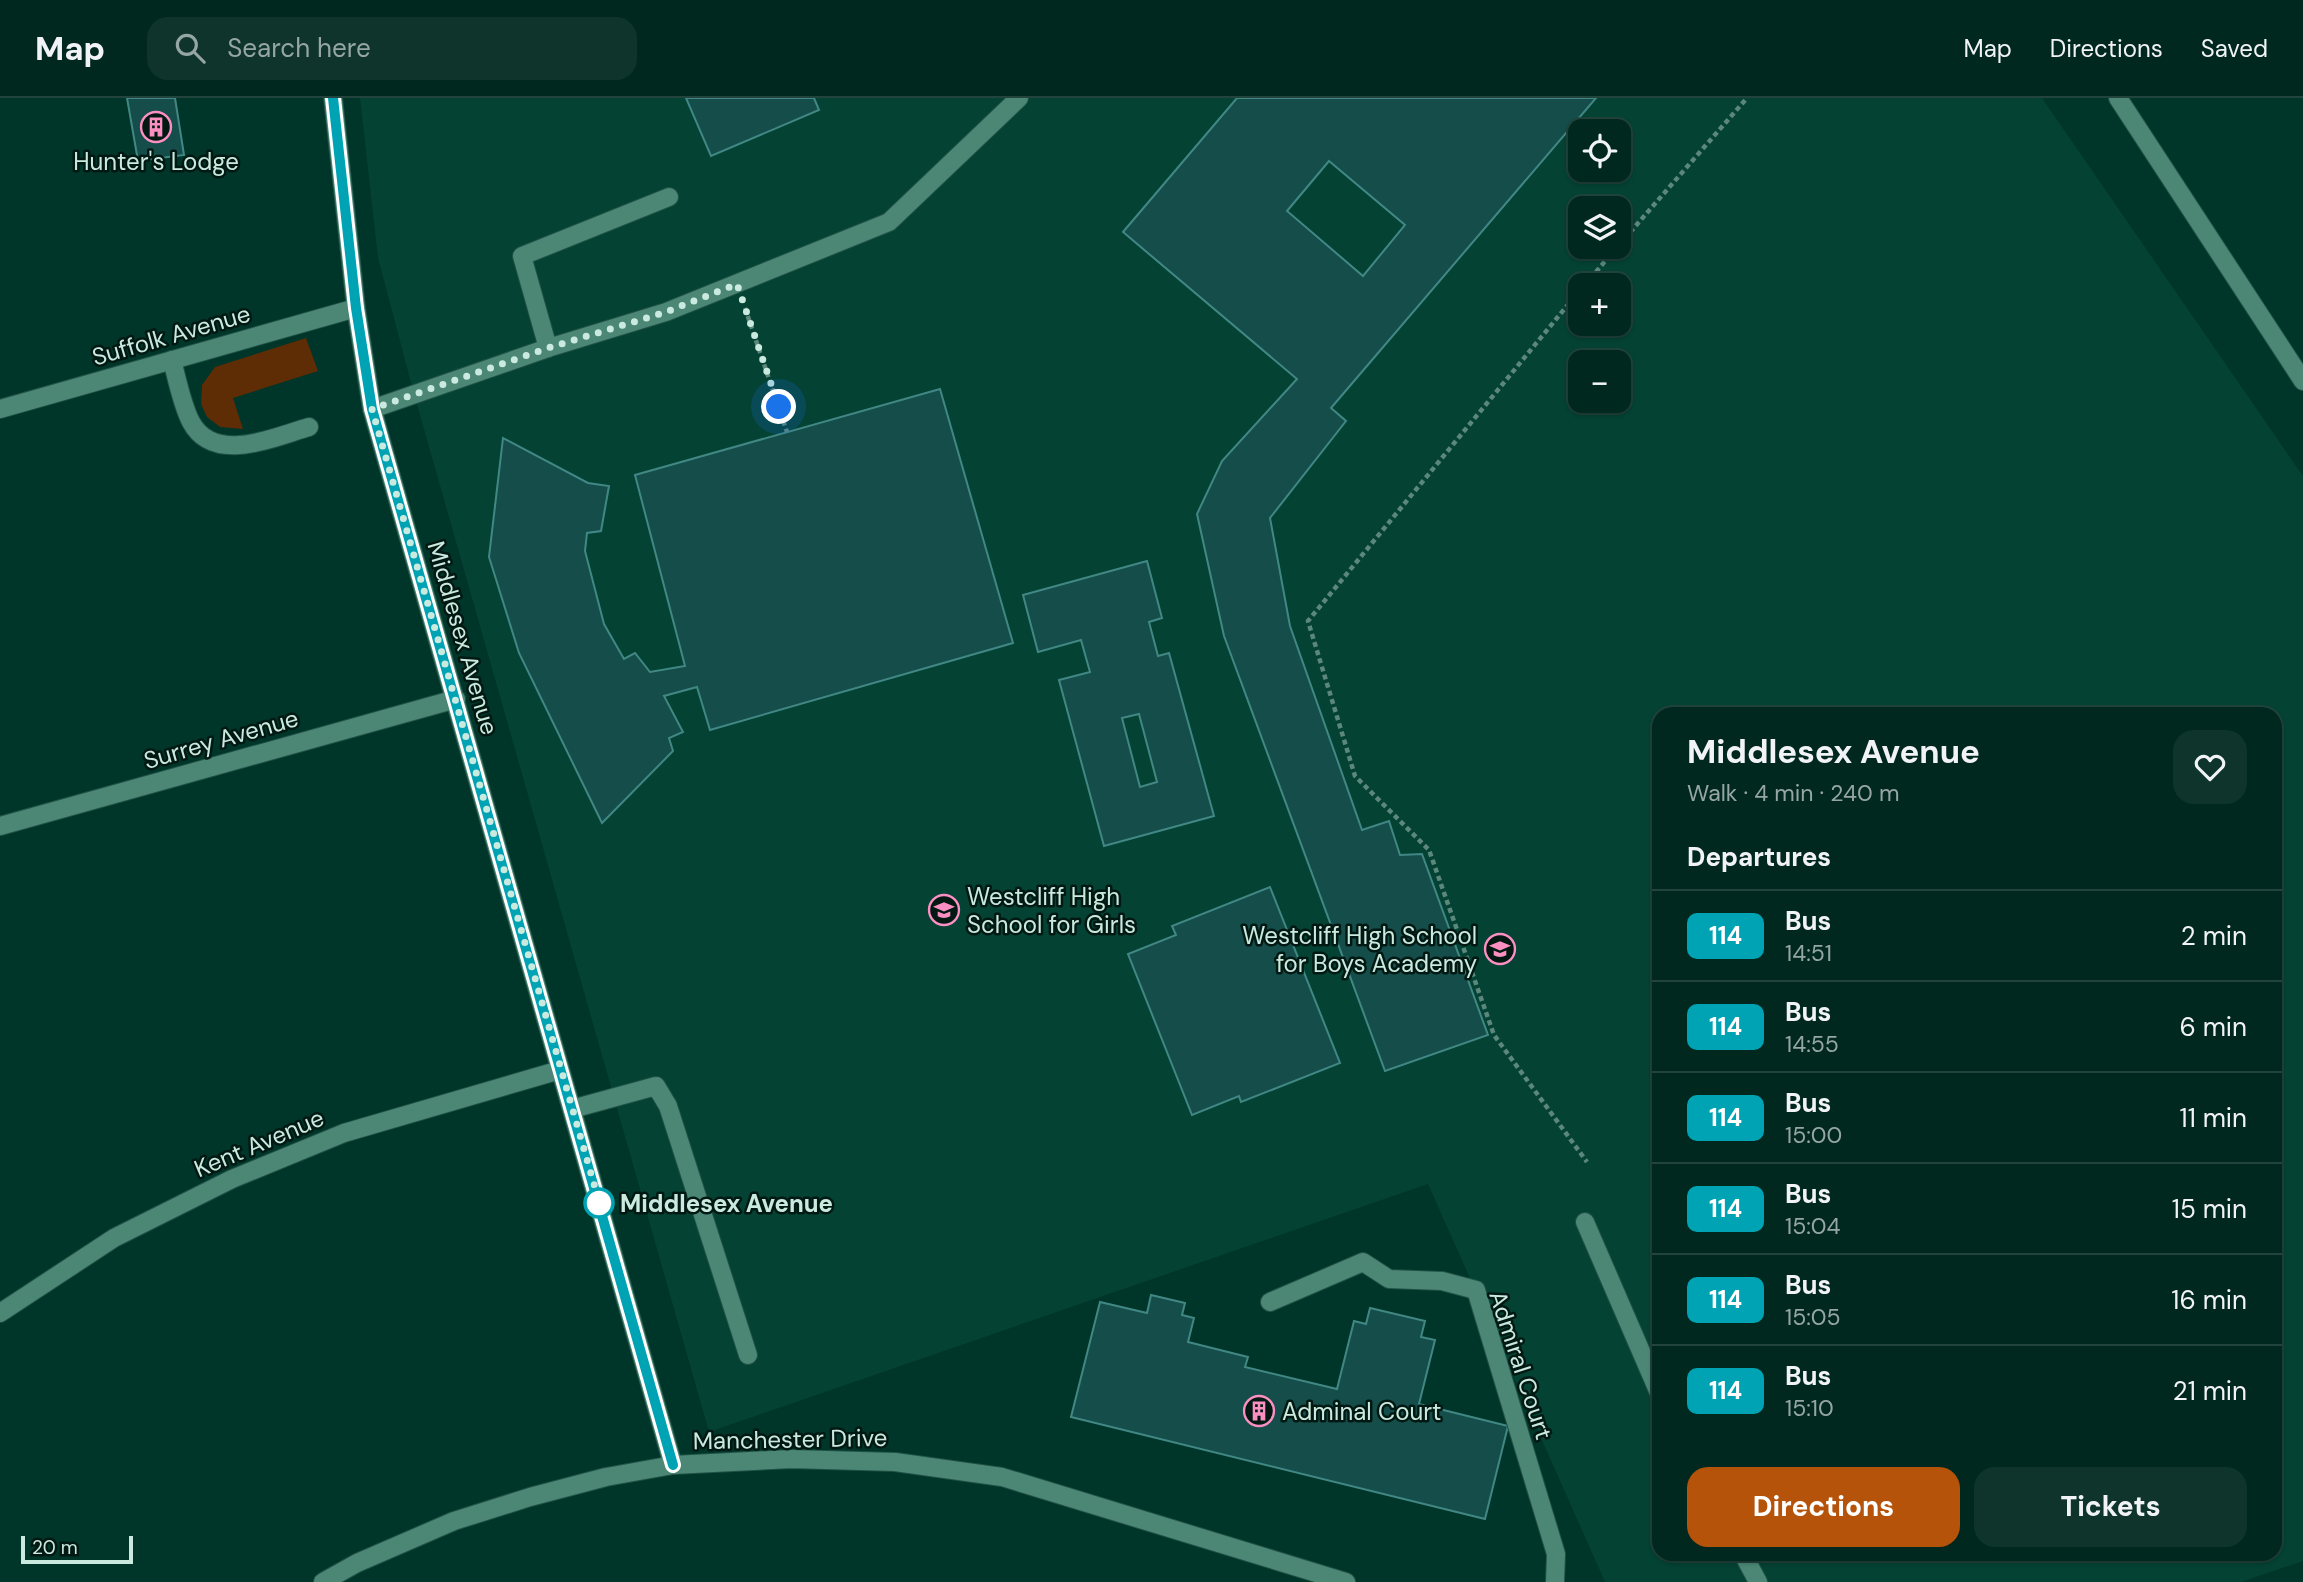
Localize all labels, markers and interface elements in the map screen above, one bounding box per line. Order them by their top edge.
search box [147,17,637,80]
text: Map [35,27,105,70]
icon: search [171,29,209,67]
text: Search here [227,31,371,65]
text: Map [1964,33,2012,64]
text: Directions [2050,33,2163,64]
text: Saved [2201,33,2268,64]
building icon: Hunter's Lodge [139,110,173,144]
map controls [1568,119,1631,413]
button: locate [1568,119,1631,182]
place label: Hunter's Lodge [73,146,239,177]
button: layers [1568,196,1631,259]
button: + [1568,273,1631,336]
street label: Suffolk Avenue [88,298,254,372]
button: − [1568,350,1631,413]
your location [761,389,796,424]
street label: Middlesex Avenue [421,538,505,738]
street label: Surrey Avenue [140,702,302,776]
text: Middlesex Avenue [1687,730,1980,773]
button: heart [2173,730,2247,804]
text: Walk · 4 min · 240 m [1687,778,1899,808]
text: Departures [1687,840,1831,874]
place label: Westcliff High School for Girls [967,881,1136,940]
school or university icon: Westcliff High School for Girls [927,893,961,927]
text: Bus [1785,904,1831,938]
text: 2 min [2181,919,2247,953]
place label: Westcliff High School for Boys Academy [1242,920,1477,979]
text: 114 [1709,920,1742,951]
school or university icon: Westcliff High School for Boys Academy [1483,932,1517,966]
text: 14:51 [1785,938,1832,968]
text: Bus [1785,995,1831,1029]
text: 6 min [2179,1010,2247,1044]
text: 114 [1709,1011,1742,1042]
text: 14:55 [1785,1029,1839,1059]
text: Bus [1785,1086,1831,1120]
text: 11 min [2180,1101,2247,1135]
street label: Kent Avenue [189,1102,329,1184]
text: 114 [1709,1102,1742,1133]
text: 15:00 [1785,1120,1842,1150]
text: Bus [1785,1177,1831,1211]
marker: Middlesex Avenue [584,1188,614,1218]
place label: Middlesex Avenue [620,1188,833,1219]
text: 15 min [2172,1192,2247,1226]
text: 114 [1709,1193,1742,1224]
text: 15:04 [1785,1211,1841,1241]
text: Bus [1785,1268,1831,1302]
text: 16 min [2171,1283,2247,1317]
text: 114 [1709,1284,1742,1315]
street label: Admiral Court [1482,1287,1560,1443]
text: 15:05 [1785,1302,1841,1332]
text: Bus [1785,1359,1831,1393]
text: 21 min [2173,1374,2247,1408]
text: 114 [1709,1375,1742,1406]
text: 15:10 [1785,1393,1834,1423]
building icon: Adminal Court [1242,1394,1276,1428]
place label: Adminal Court [1282,1396,1442,1427]
street label: Manchester Drive [692,1422,888,1456]
button: Directions [1687,1467,1960,1547]
button: Tickets [1974,1467,2247,1547]
scale bar [21,1533,133,1565]
text: 20 m [32,1535,78,1560]

